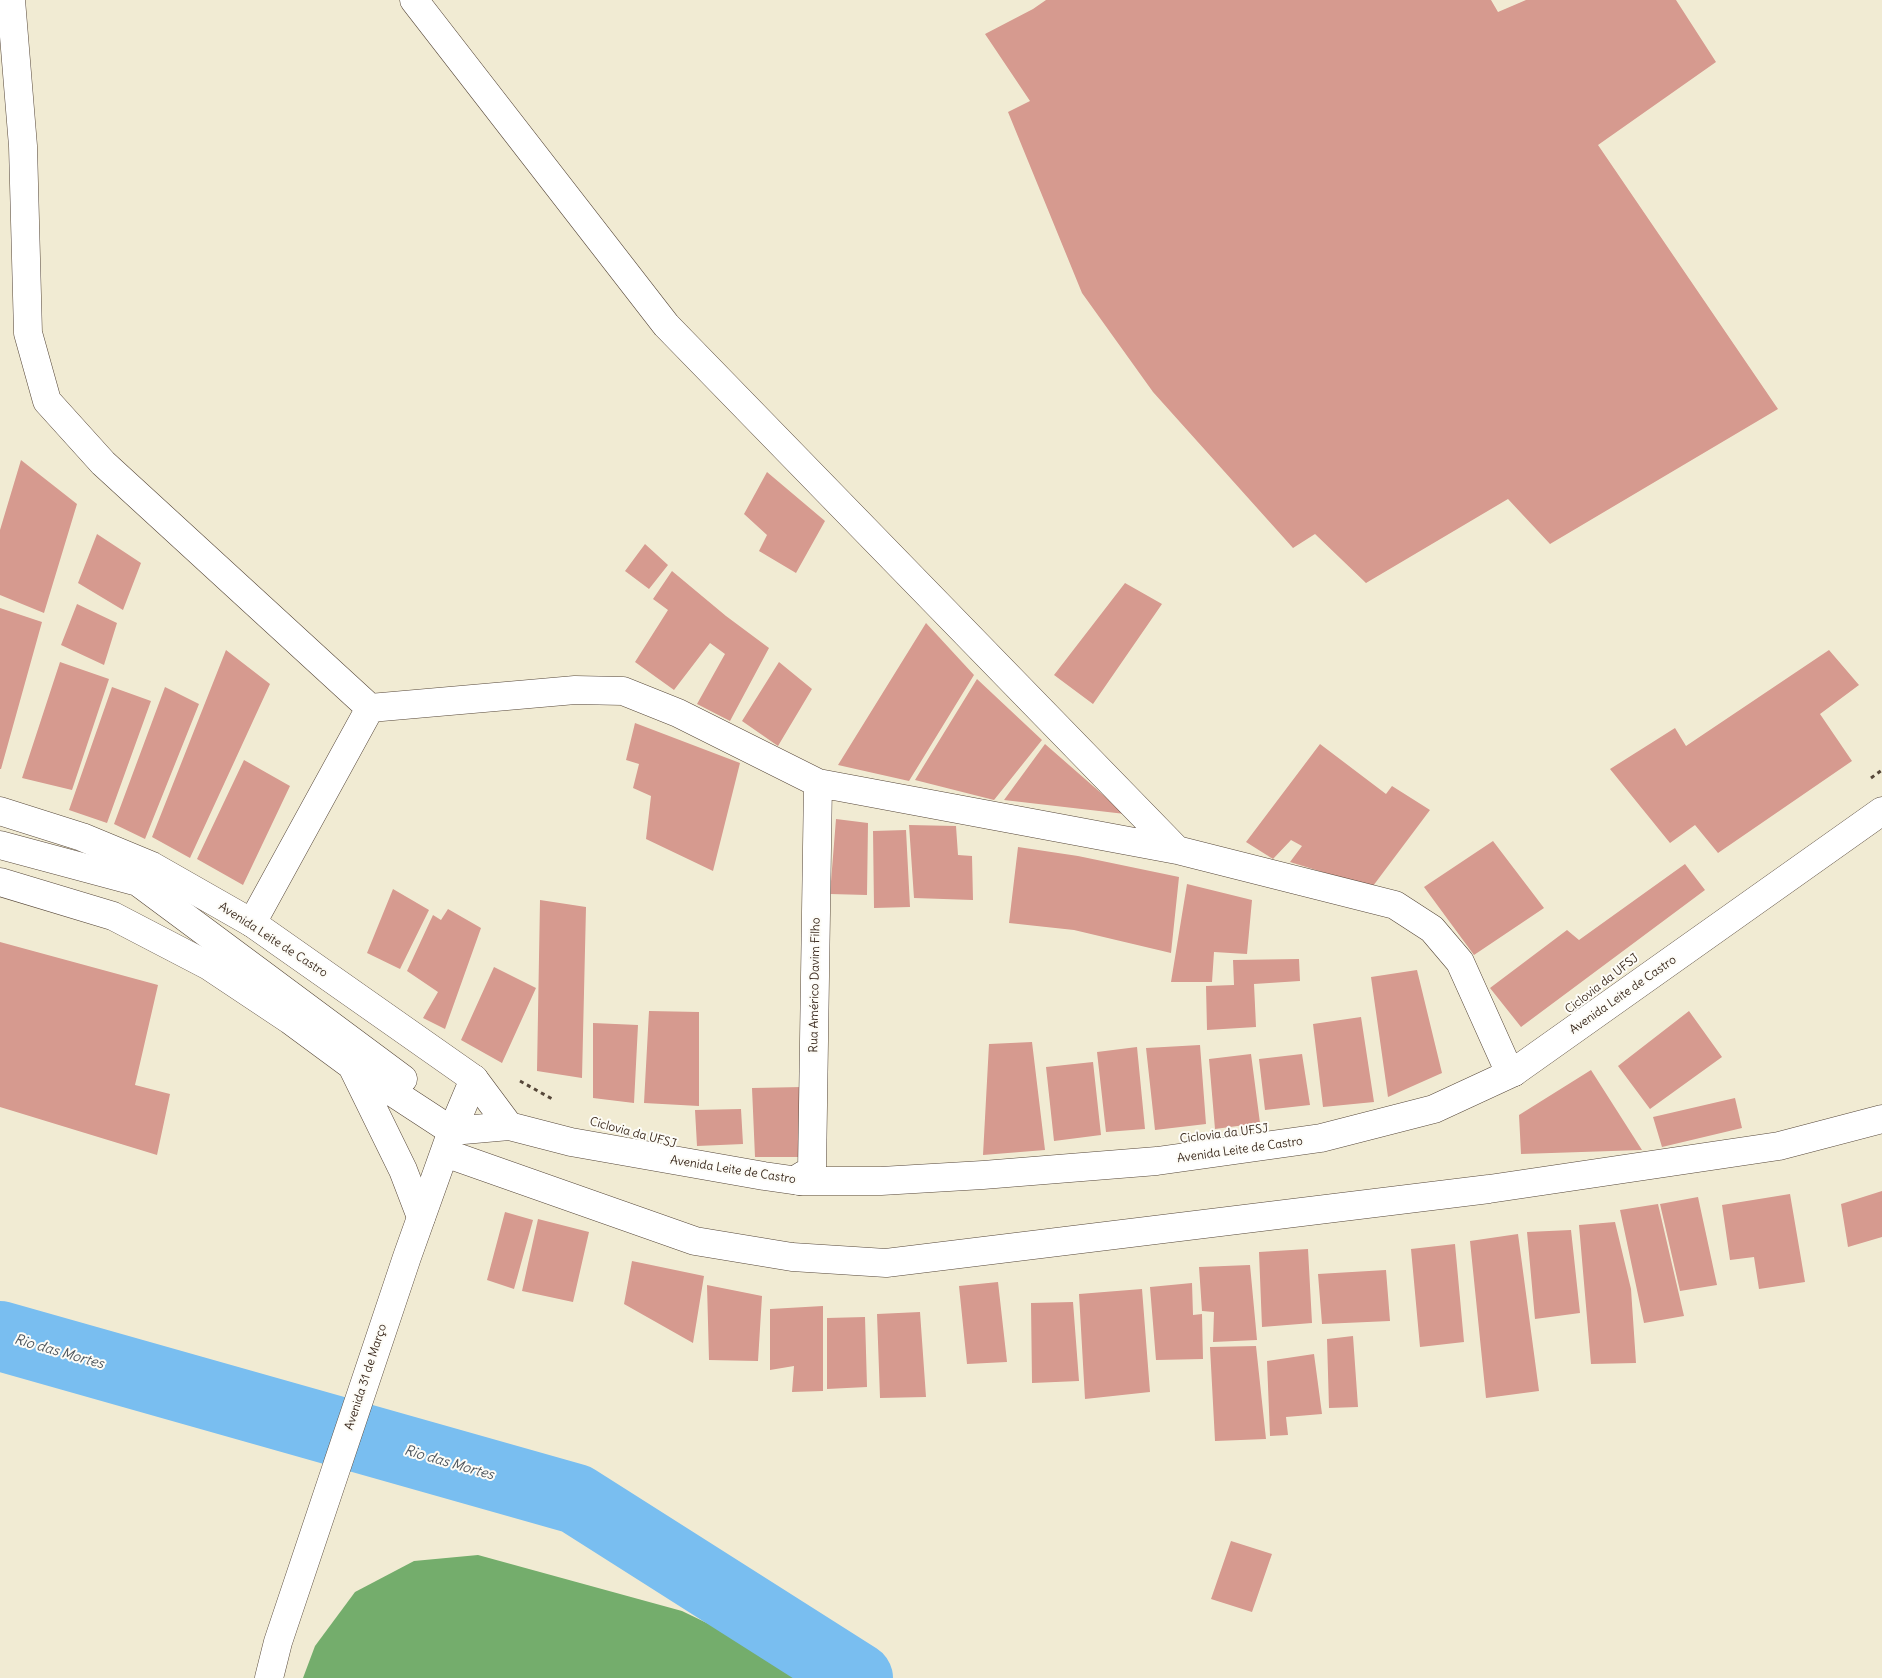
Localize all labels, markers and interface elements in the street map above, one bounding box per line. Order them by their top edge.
street label: Avenida Leite de Castro [216,899,330,981]
street label: Rua Américo Davim Filho [807,917,823,1053]
street label: Ciclovia da UFSJ [1562,951,1642,1017]
street label: Avenida Leite de Castro [1567,953,1679,1037]
street label: Ciclovia da UFSJ [588,1115,678,1151]
street label: Ciclovia da UFSJ [1179,1121,1269,1147]
street label: Avenida Leite de Castro [1176,1134,1304,1166]
street label: Avenida Leite de Castro [669,1153,797,1187]
street label: Avenida 31 de Março [342,1322,390,1432]
water label: Rio das Mortes [12,1331,106,1373]
water label: Rio das Mortes [402,1442,496,1484]

